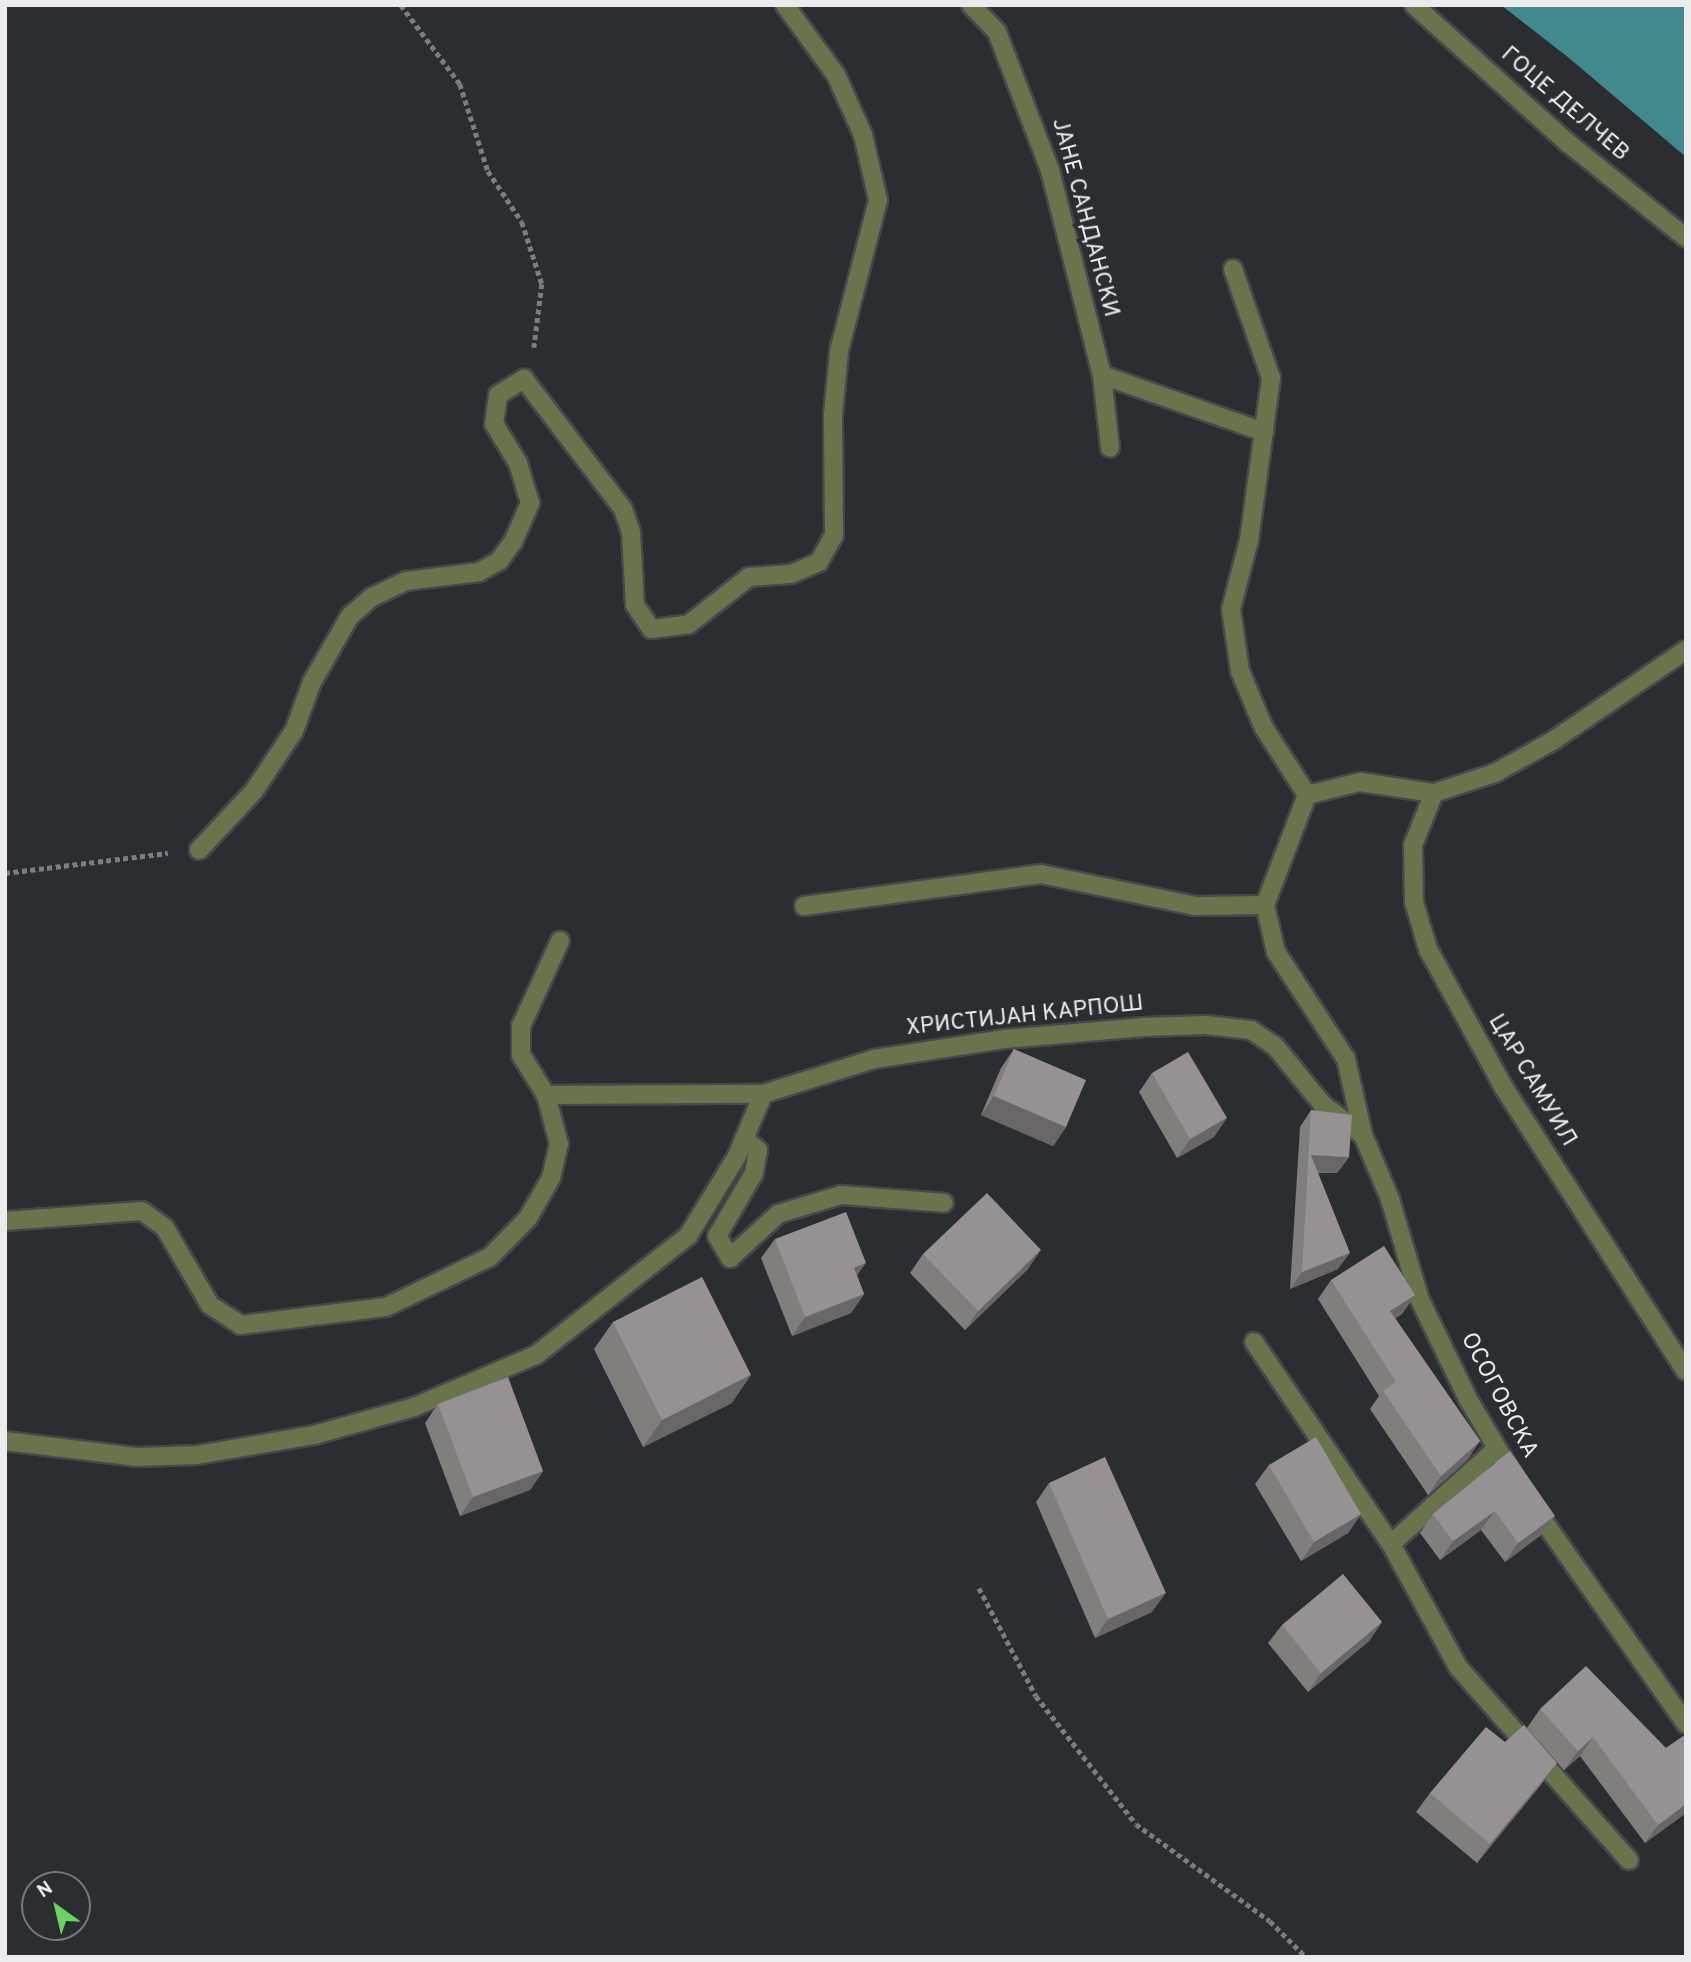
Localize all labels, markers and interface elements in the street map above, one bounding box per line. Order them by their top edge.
street label: ГОЦЕ ДЕЛЧЕВ [1494,42,1634,168]
street label: ЈАНЕ САНДАНСКИ [1044,115,1124,321]
street label: ХРИСТИЈАН КАРПОШ [905,991,1145,1043]
street label: ЦАР САМУИЛ [1481,1010,1581,1152]
street label: ОСОГОВСКА [1453,1329,1543,1463]
north arrow [21,1871,91,1941]
text: N [33,1876,58,1904]

